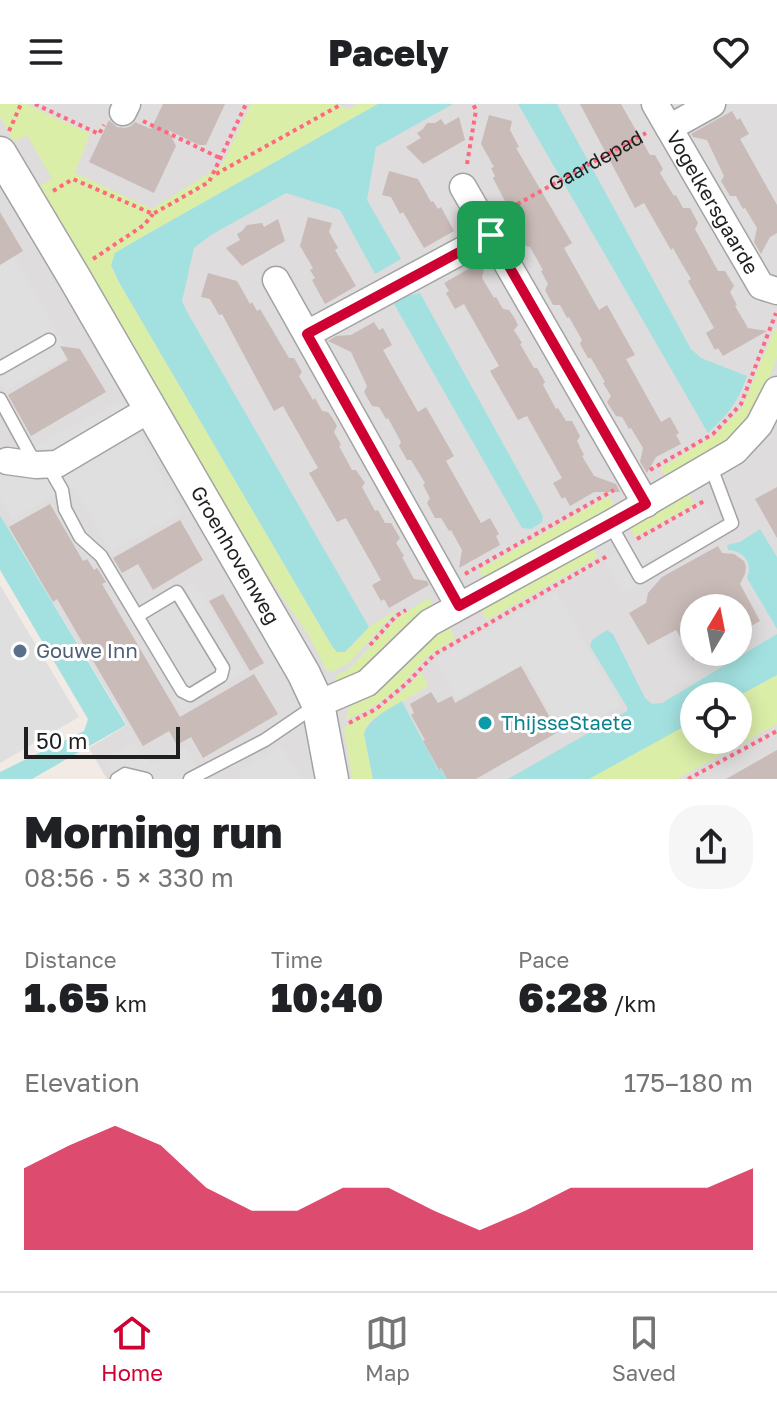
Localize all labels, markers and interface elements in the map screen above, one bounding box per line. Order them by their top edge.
icon: menu [24,30,68,74]
icon: heart [709,30,753,74]
text: Pacely [328,31,449,74]
street label: Gaardepad [544,124,647,196]
street label: Vogelkersgaarde [662,126,764,278]
pin [457,201,525,269]
icon: arrive [469,213,513,257]
street label: Groenhovenweg [187,481,286,628]
north arrow [680,594,752,666]
map controls [680,594,752,754]
place label: Gouwe Inn [36,638,138,662]
marker: Gouwe Inn [11,642,29,660]
button: locate [680,682,752,754]
place label: ThijsseStaete [501,710,632,734]
marker: ThijsseStaete [476,714,494,732]
scale bar [24,723,180,759]
text: 50 m [36,727,87,754]
text: Morning run [24,805,282,858]
button: share [669,805,753,889]
text: 08:56 · 5 × 330 m [24,862,234,893]
text: Distance [24,946,116,973]
text: Time [271,946,323,973]
text: Pace [518,946,569,973]
text: 1.65 [24,973,110,1021]
text: 10:40 [271,973,384,1021]
text: 6:28 [518,973,608,1021]
text: km [110,990,147,1017]
text: /km [608,990,656,1017]
text: Elevation [24,1067,140,1098]
text: 175–180 m [624,1067,753,1098]
tab: Home [101,1311,163,1386]
tab: Map [365,1311,410,1386]
tab: Saved [612,1311,676,1386]

